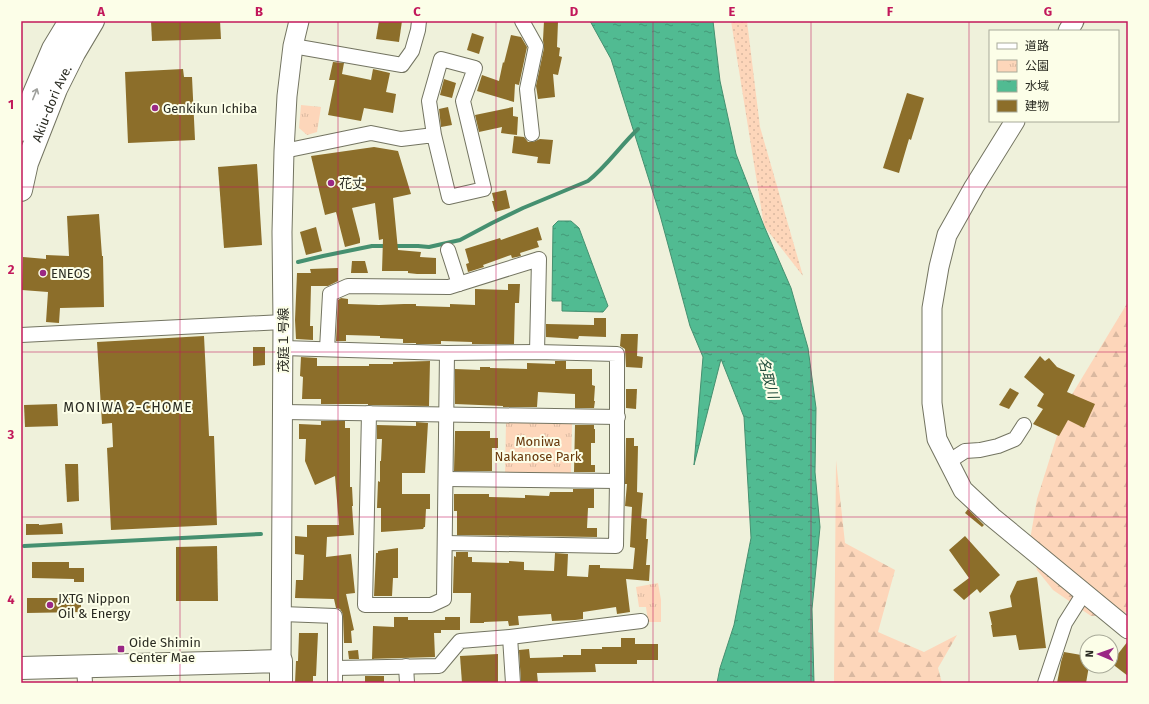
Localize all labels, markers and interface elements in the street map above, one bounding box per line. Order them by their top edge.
text: A [96,4,105,19]
text: B [255,4,263,19]
text: C [413,4,421,19]
text: D [570,4,579,19]
text: E [729,4,736,19]
text: F [887,4,894,19]
text: G [1044,4,1052,19]
legend [989,30,1119,122]
text: 道路 [1025,39,1049,53]
text: 公園 [1025,59,1049,73]
street label: Akiu-dori Ave. [29,62,74,144]
text: 水域 [1025,79,1049,93]
one-way arrow [31,88,39,100]
text: 1 [8,97,14,112]
text: 建物 [1025,99,1049,113]
place label: Genkikun Ichiba [163,101,257,116]
marker: Genkikun Ichiba [150,103,160,113]
place label: 花丈 [339,176,365,191]
marker: 花丈 [326,178,336,188]
text: 2 [8,262,15,277]
place label: ENEOS [51,266,90,281]
marker: ENEOS [38,268,48,278]
street label: 茂庭１号線 [276,307,291,373]
water label: 名取川 [754,356,782,402]
district label: MONIWA 2-CHOME [63,399,193,416]
text: 3 [7,427,15,442]
park label: Moniwa Nakanose Park [495,434,582,464]
place label: JXTG Nippon Oil & Energy [58,591,131,621]
text: 4 [7,592,15,607]
marker: JXTG Nippon Oil & Energy [45,600,55,610]
north arrow [1079,634,1119,674]
place label: Oide Shimin Center Mae [129,635,201,665]
marker: Oide Shimin Center Mae [116,644,126,654]
text: N [1083,650,1096,658]

